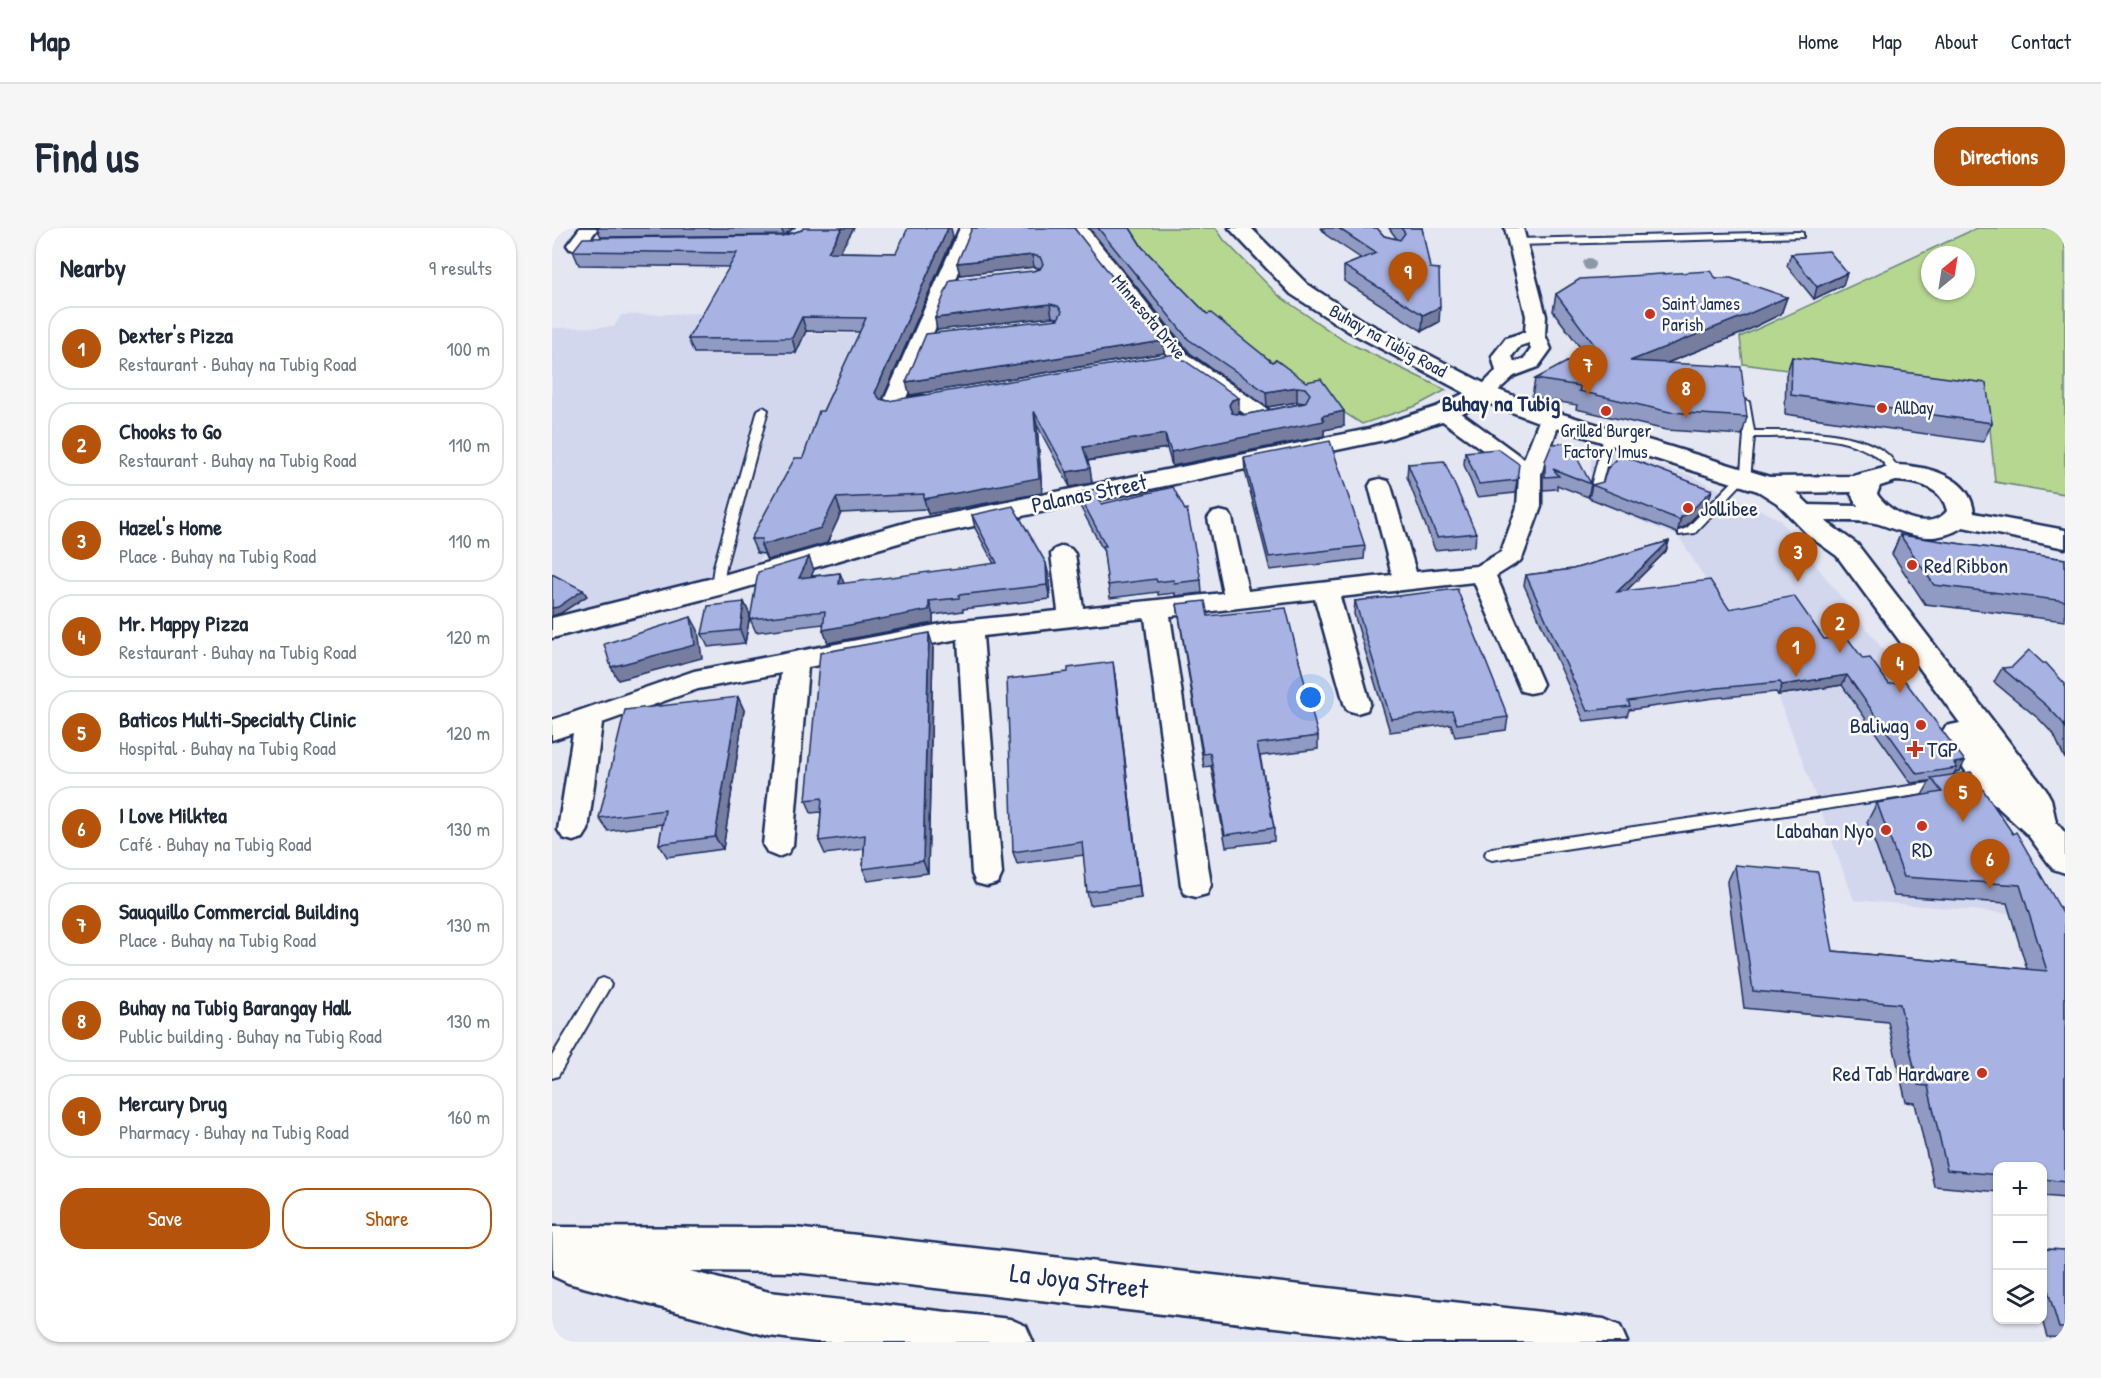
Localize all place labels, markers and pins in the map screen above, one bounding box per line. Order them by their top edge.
pin: 9 [1388,253,1428,302]
place label: Saint James Parish [1662,291,1740,337]
marker: Saint James Parish [1643,307,1657,321]
pin: 7 [1568,346,1608,395]
pin: 8 [1666,368,1706,418]
place label: AllDay [1894,395,1934,420]
marker: AllDay [1875,401,1889,415]
marker: Grilled Burger Factory Imus [1599,404,1613,418]
place label: Grilled Burger Factory Imus [1560,418,1652,464]
place label: Jollibee [1700,493,1758,523]
marker: Jollibee [1681,501,1695,515]
pin: 3 [1778,532,1818,582]
place label: Red Ribbon [1924,550,2008,580]
marker: Red Ribbon [1905,558,1919,572]
pin: 2 [1820,604,1860,653]
pin: 1 [1776,628,1816,677]
pin: 4 [1880,644,1920,693]
place label: Baliwag [1850,710,1909,740]
marker: Baliwag [1914,718,1928,732]
place label: TGP [1927,734,1958,764]
marker: TGP [1908,742,1922,756]
pin: 5 [1944,772,1982,822]
place label: Labahan Nyo [1777,815,1874,845]
marker: RD [1915,819,1929,833]
marker: Labahan Nyo [1879,823,1893,837]
place label: RD [1912,834,1933,864]
pin: 6 [1970,840,2010,889]
place label: Red Tab Hardware [1833,1058,1970,1088]
marker: Red Tab Hardware [1975,1066,1989,1080]

